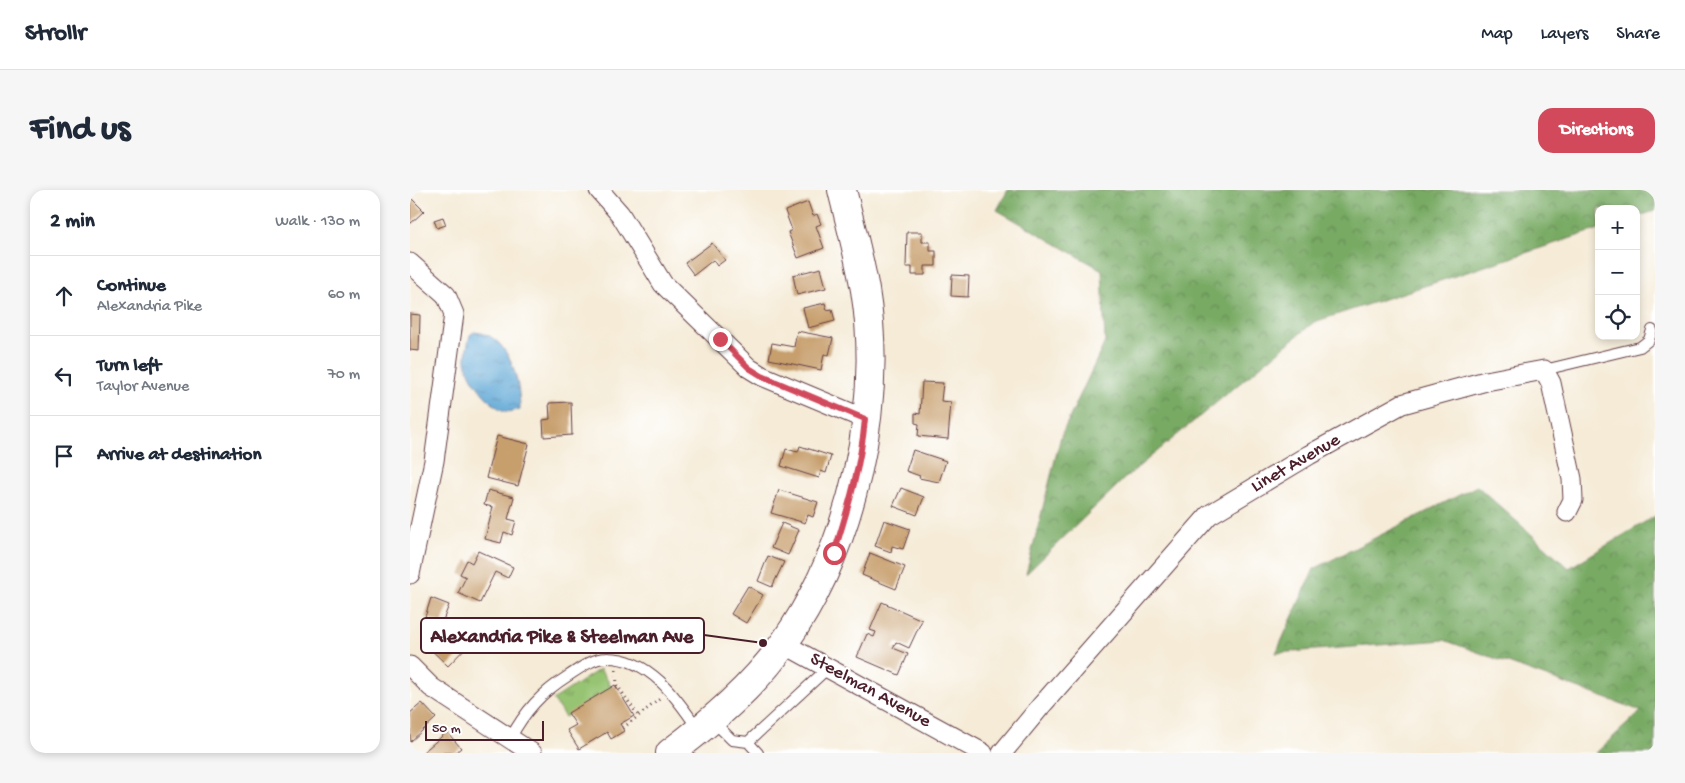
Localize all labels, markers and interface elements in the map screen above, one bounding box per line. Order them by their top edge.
text: Strollr [25,20,86,49]
text: Map [1481,24,1513,45]
text: Layers [1541,24,1588,45]
text: Share [1616,24,1660,45]
button: Directions [1538,108,1655,153]
text: Find us [30,110,130,151]
map controls [1595,205,1640,340]
button: + [1595,205,1640,250]
text: 2 min [50,210,95,235]
text: Walk · 130 m [275,213,360,232]
button: − [1595,250,1640,295]
text: Continue [97,275,166,298]
icon: ahead [50,282,78,310]
text: 60 m [328,286,360,305]
button: locate [1595,295,1640,340]
text: Alexandria Pike [97,298,202,317]
route end [709,328,732,351]
text: Turn left [97,355,161,378]
icon: left [50,362,78,390]
text: 70 m [327,366,360,385]
text: Taylor Avenue [97,378,189,397]
street label: Linet Avenue [1247,429,1345,499]
icon: arrive [50,442,78,470]
text: Arrive at destination [97,444,261,467]
route start [823,542,846,565]
callout: Alexandria Pike & Steelman Ave [421,618,704,653]
text: Alexandria Pike & Steelman Ave [430,627,694,650]
street label: Steelman Avenue [805,648,935,734]
scale bar [425,718,544,741]
text: 50 m [432,721,461,738]

